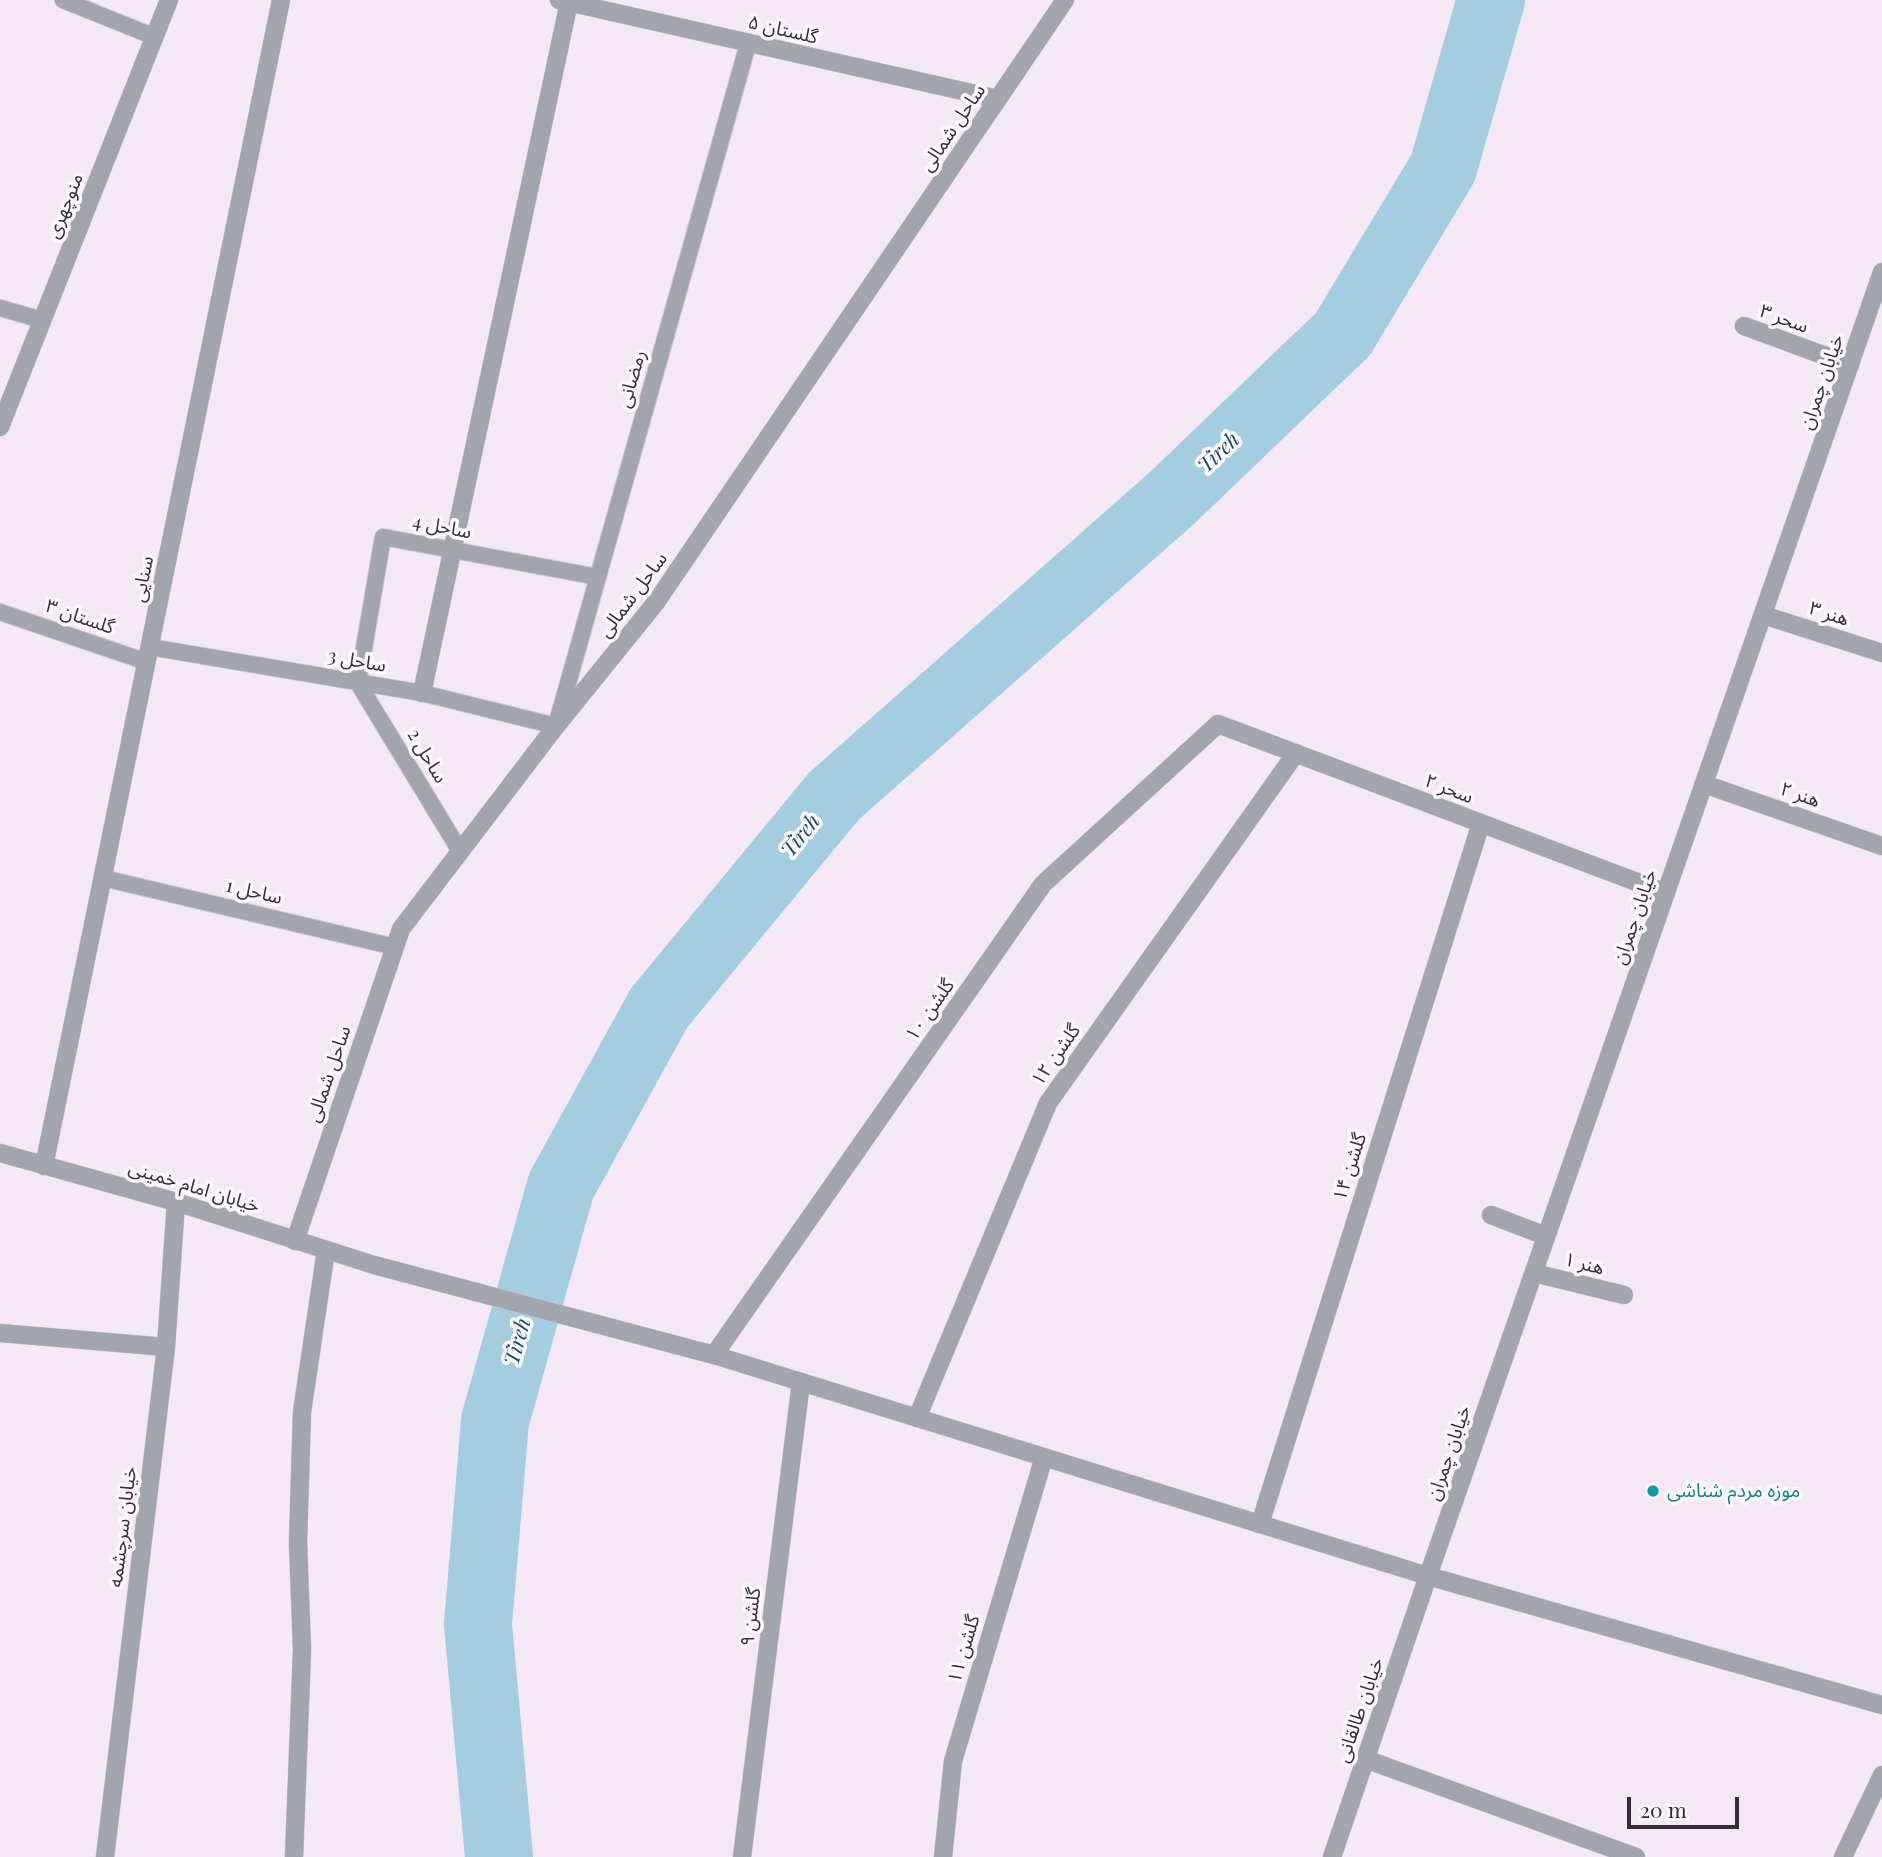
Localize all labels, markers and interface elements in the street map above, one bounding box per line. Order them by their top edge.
street label: گلستان ۵ [746,11,820,49]
street label: ساحل شمالی [915,80,991,176]
street label: منوچهری [42,170,88,242]
street label: سحر ۳ [1757,300,1811,338]
street label: خیابان چمران [1795,332,1849,432]
street label: رمضانی [613,348,651,410]
water label: Tireh [1193,427,1245,479]
street label: ساحل 4 [411,510,473,544]
street label: ساحل شمالی [594,548,672,642]
street label: سنایی [127,554,159,604]
street label: گلستان ۳ [43,595,117,639]
street label: هنر ۳ [1806,597,1852,631]
street label: ساحل 3 [326,645,388,677]
street label: ساحل 2 [402,725,452,787]
street label: سحر ۲ [1422,769,1476,809]
street label: هنر ۲ [1777,778,1823,812]
water label: Tireh [776,809,826,863]
street label: خیابان چمران [1608,867,1662,967]
street label: ساحل 1 [224,874,284,910]
street label: گلشن ۱۰ [901,975,959,1045]
street label: گلشن ۱۲ [1027,1020,1085,1090]
street label: ساحل شمالی [302,1023,356,1125]
street label: گلشن ۱۴ [1328,1130,1372,1204]
street label: خیابان امام خمینی [126,1156,262,1218]
street label: هنر ۱ [1562,1248,1606,1280]
water label: Tireh [499,1315,537,1369]
street label: خیابان چمران [1422,1403,1476,1503]
street label: خیابان سرچشمه [104,1465,142,1589]
place label: موزه مردم شناشی [1667,1480,1800,1502]
marker: موزه مردم شناشی [1645,1483,1661,1499]
street label: گلشن ۹ [736,1586,766,1648]
street label: گلشن ۱۱ [943,1612,985,1686]
street label: خیابان طالقانی [1331,1654,1389,1766]
scale bar [1630,1784,1742,1828]
text: 20 m [1640,1795,1687,1823]

